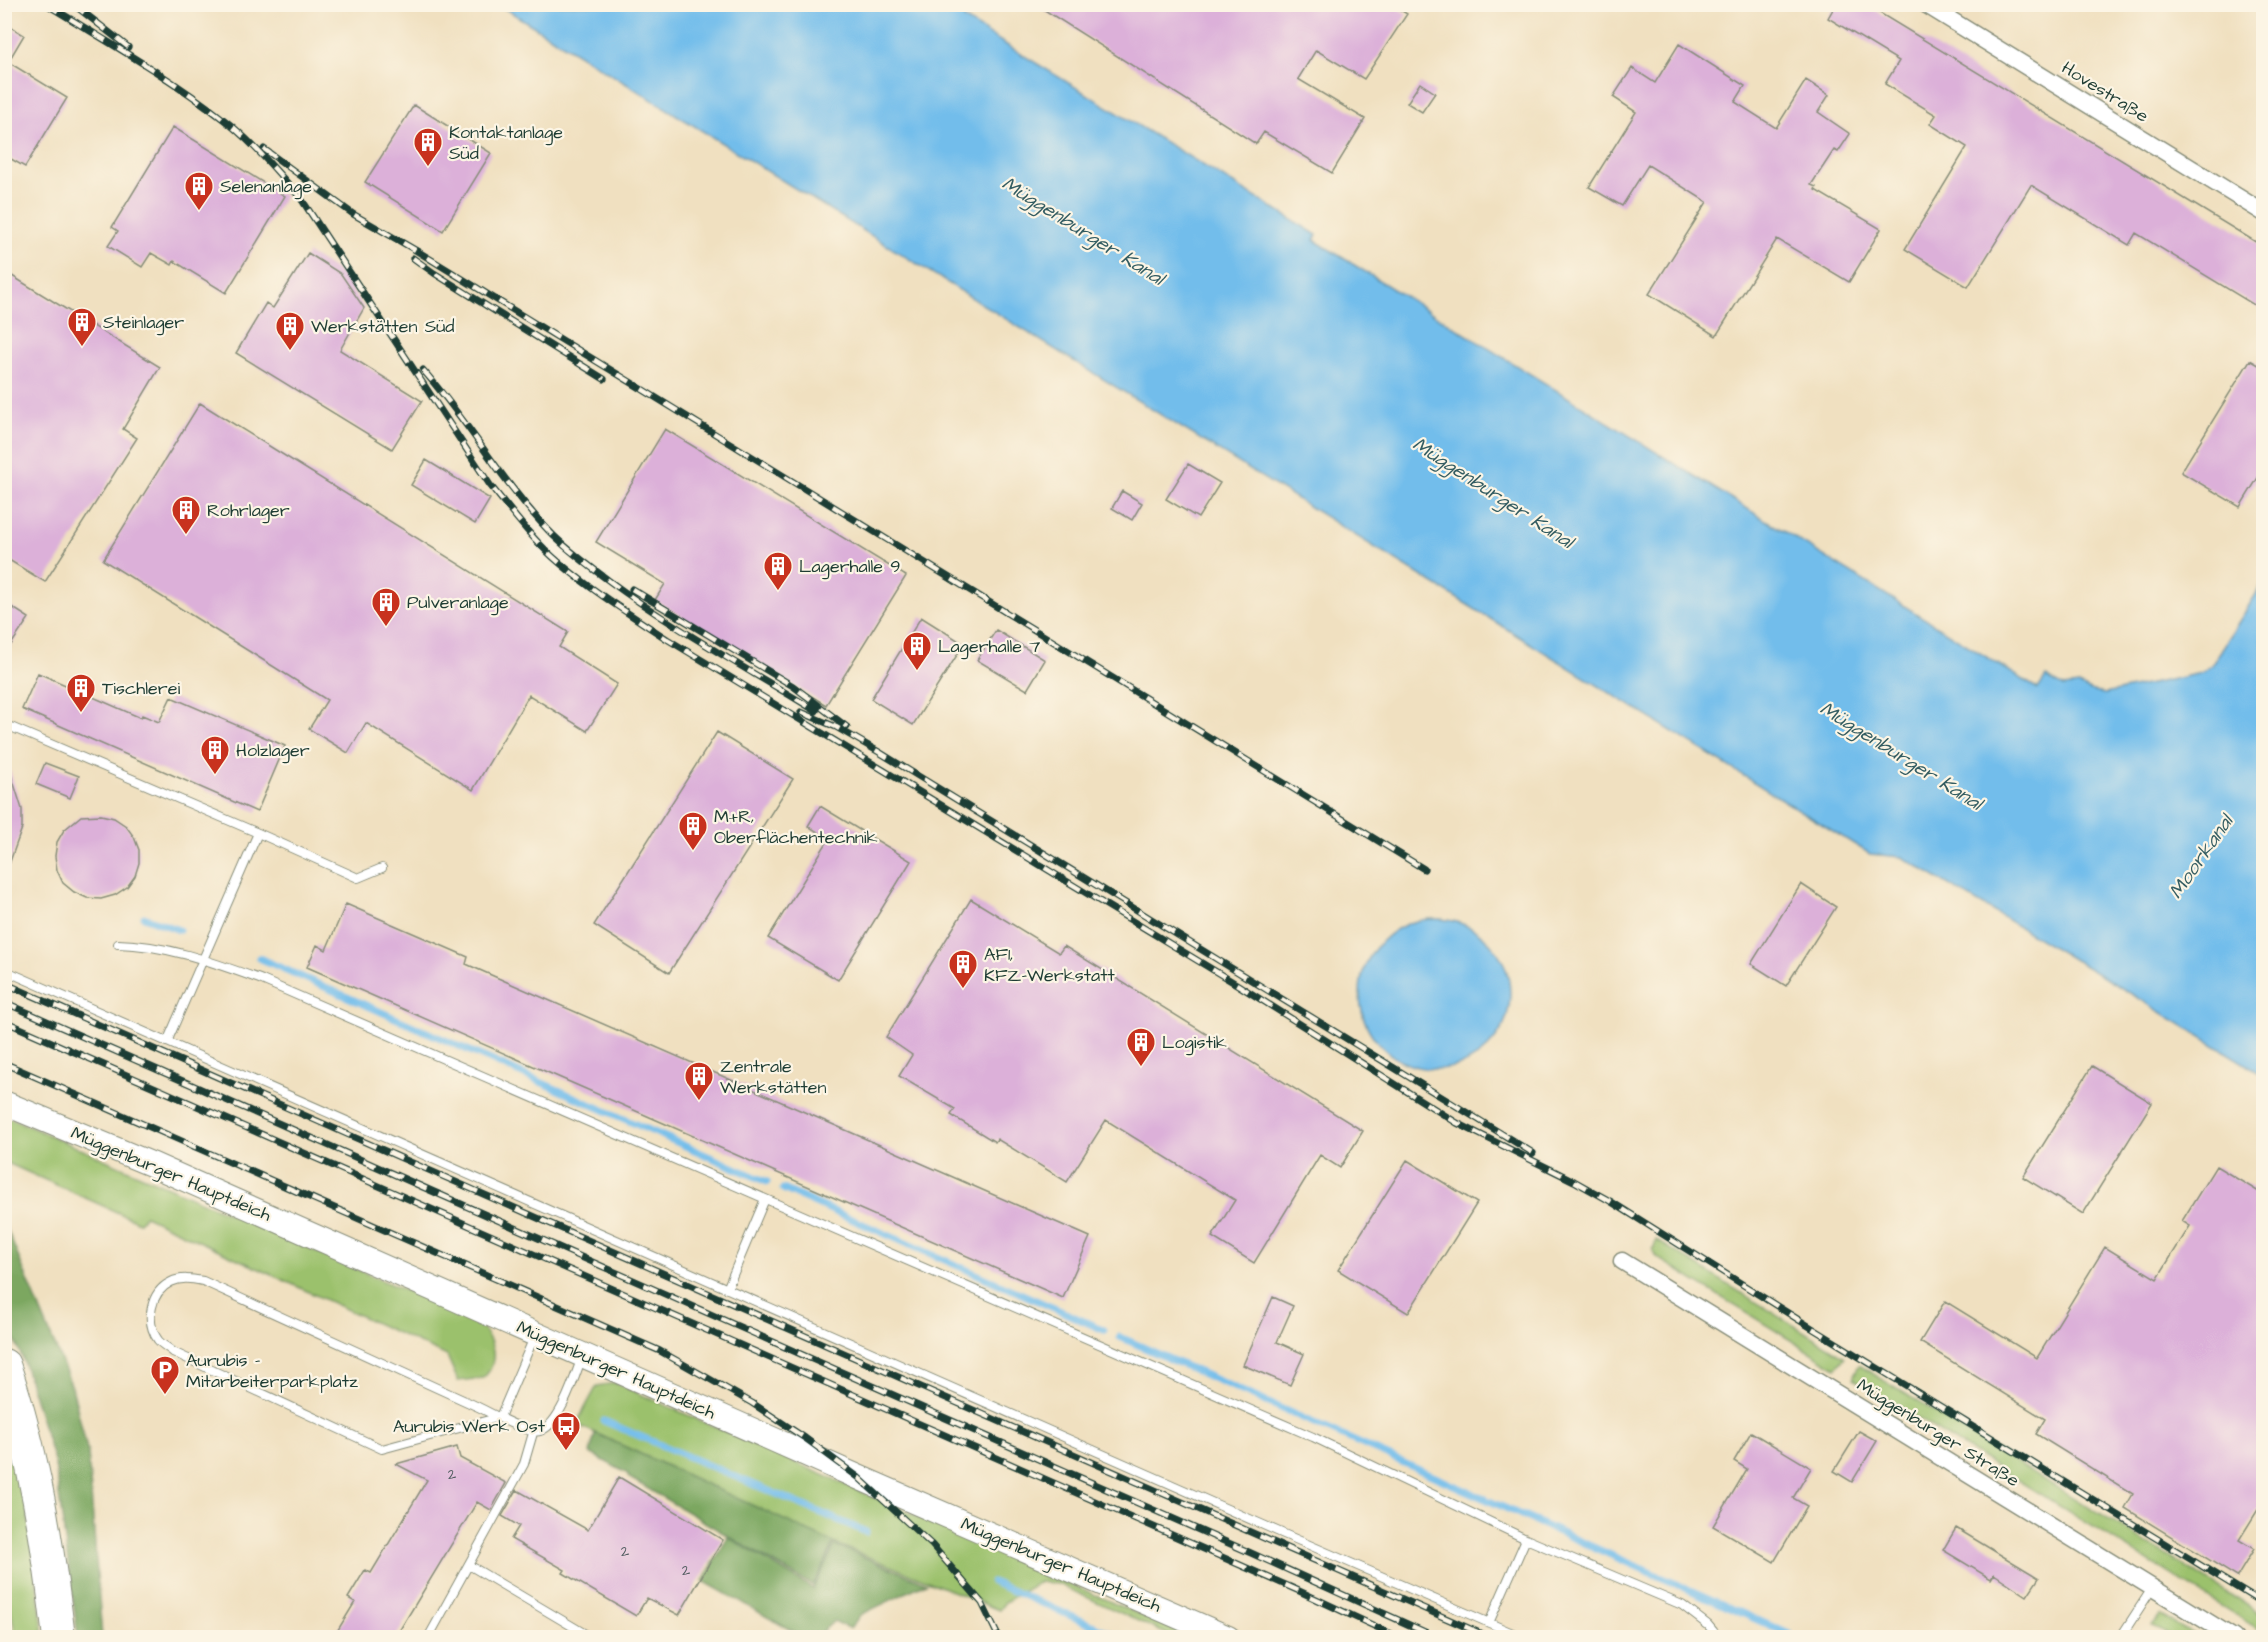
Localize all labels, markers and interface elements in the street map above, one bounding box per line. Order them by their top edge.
street label: Hovestraße [2057,55,2153,129]
place label: Kontaktanlage Süd [449,120,563,166]
building icon: Kontaktanlage Süd [412,126,444,168]
building icon: Selenanlage [183,170,215,212]
water label: Müggenburger Kanal [996,170,1172,295]
place label: Selenanlage [220,174,312,200]
building icon: Steinlager [66,306,98,348]
place label: Steinlager [103,310,184,336]
building icon: Werkstätten Süd [274,310,306,352]
place label: Werkstätten Süd [311,314,455,339]
water label: Müggenburger Kanal [1407,431,1581,558]
building icon: Rohrlager [170,494,202,536]
place label: Rohrlager [207,498,290,524]
building icon: Lagerhalle 9 [762,550,794,592]
place label: Lagerhalle 9 [799,554,901,580]
building icon: Pulveranlage [370,586,402,628]
place label: Pulveranlage [407,590,509,616]
building icon: Lagerhalle 7 [901,630,933,672]
place label: Lagerhalle 7 [938,634,1040,660]
building icon: Tischlerei [65,672,97,714]
place label: Tischlerei [102,676,181,701]
water label: Müggenburger Kanal [1814,695,1990,820]
building icon: Holzlager [199,734,231,776]
place label: Holzlager [236,738,310,764]
place label: M+R, Oberflächentechnik [714,804,878,850]
water label: Moorkanal [2162,807,2242,904]
building icon: M+R, Oberflächentechnik [677,810,709,852]
place label: AF1, KFZ-Werkstatt [984,942,1115,988]
building icon: AF1, KFZ-Werkstatt [947,948,979,990]
building icon: Logistik [1125,1026,1157,1068]
place label: Logistik [1162,1030,1227,1056]
place label: Zentrale Werkstätten [720,1054,826,1100]
building icon: Zentrale Werkstätten [683,1060,715,1102]
street label: Müggenburger Hauptdeich [67,1120,275,1228]
street label: Müggenburger Hauptdeich [512,1315,719,1426]
place label: Aurubis - Mitarbeiterparkplatz [186,1348,358,1394]
parking icon: Aurubis - Mitarbeiterparkplatz [149,1354,181,1396]
street label: Müggenburger Straße [1851,1373,2024,1494]
bus stop icon: Aurubis Werk Ost [550,1410,582,1452]
place label: Aurubis Werk Ost [393,1414,546,1439]
house number: 2 [448,1464,457,1485]
street label: Müggenburger Hauptdeich [957,1511,1165,1619]
house number: 2 [621,1541,630,1562]
house number: 2 [682,1560,691,1581]

